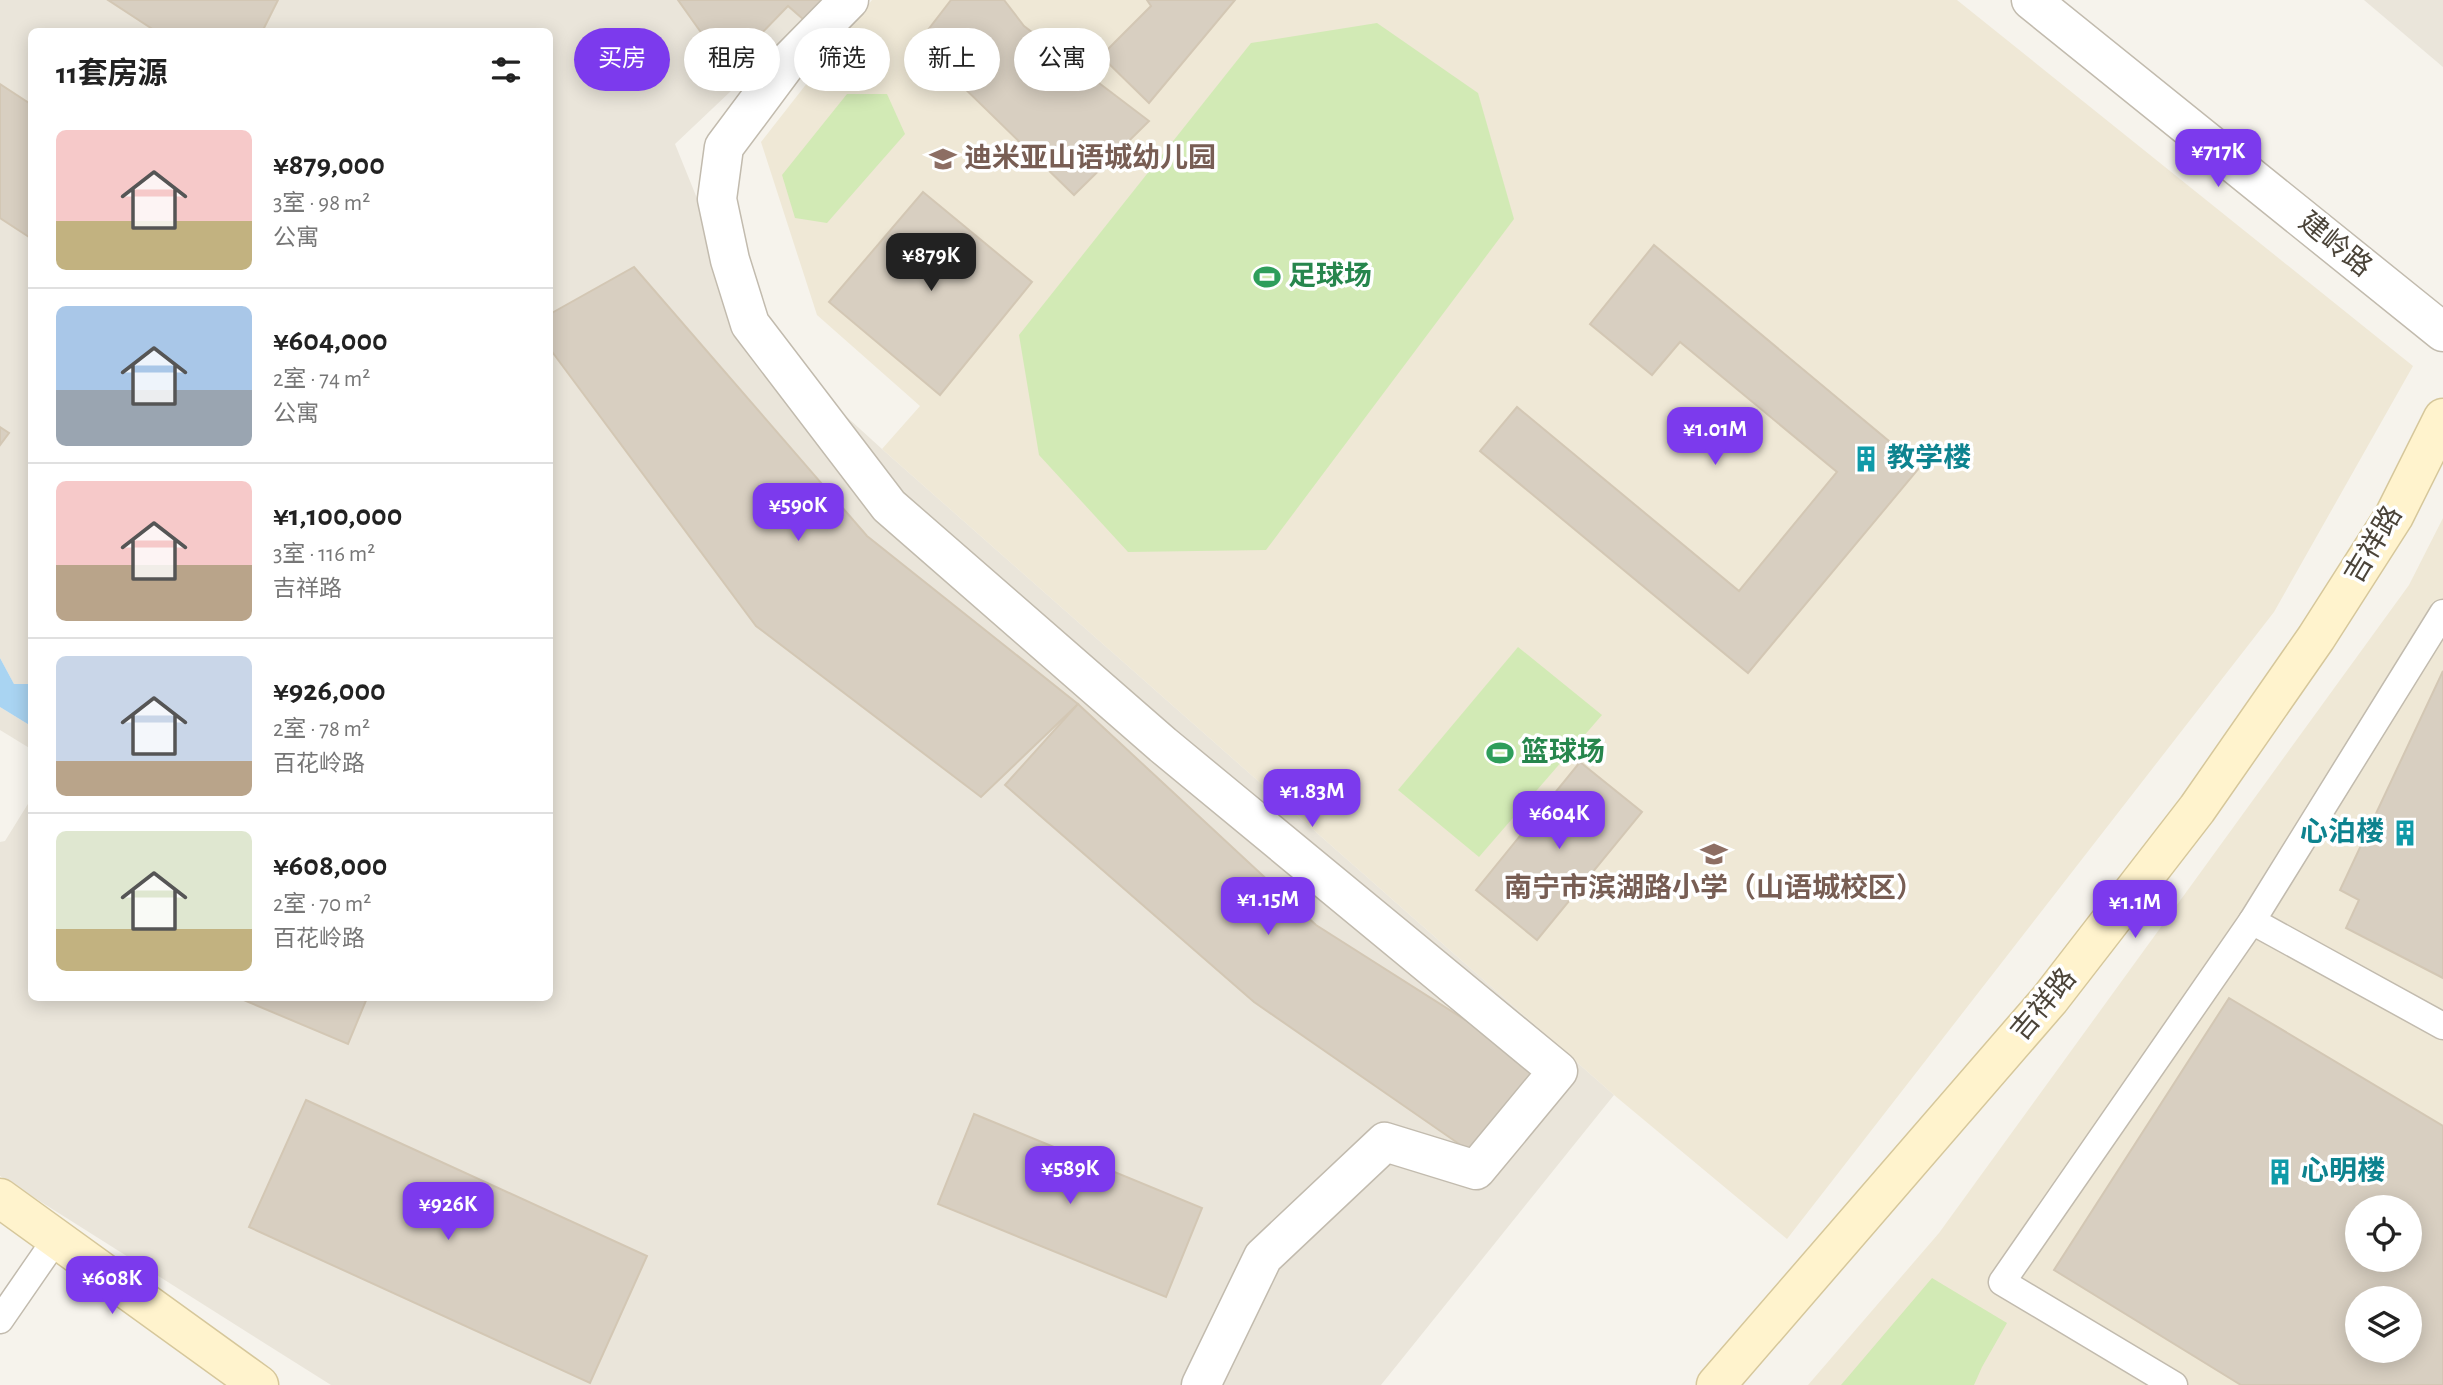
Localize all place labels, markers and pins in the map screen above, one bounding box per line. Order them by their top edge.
pin: ¥717K [2169,130,2267,189]
place label: 迪米亚山语城幼儿园 [964,142,1216,173]
school or university icon: 迪米亚山语城幼儿园 [928,144,958,174]
pin: ¥879K [882,233,980,293]
place label: 足球场 [1288,261,1372,291]
sports icon: 足球场 [1252,262,1282,292]
pin: ¥1.01M [1658,407,1772,467]
place label: 教学楼 [1887,443,1971,473]
building icon: 教学楼 [1851,444,1881,474]
pin: ¥590K [749,484,847,543]
place label: 篮球场 [1521,736,1605,767]
sports icon: 篮球场 [1485,738,1515,768]
pin: ¥1.83M [1255,770,1369,829]
pin: ¥604K [1510,792,1608,851]
place label: 心泊楼 [2300,817,2384,847]
building icon: 心泊楼 [2390,818,2420,848]
school or university icon: 南宁市滨湖路小学（山语城校区） [1699,839,1729,869]
place label: 南宁市滨湖路小学（山语城校区） [1504,872,1924,903]
pin: ¥1.15M [1211,878,1325,937]
pin: ¥1.1M [2086,880,2184,940]
pin: ¥589K [1021,1146,1119,1206]
place label: 心明楼 [2301,1156,2385,1186]
building icon: 心明楼 [2265,1157,2295,1187]
pin: ¥926K [399,1182,497,1242]
pin: ¥608K [63,1256,161,1316]

